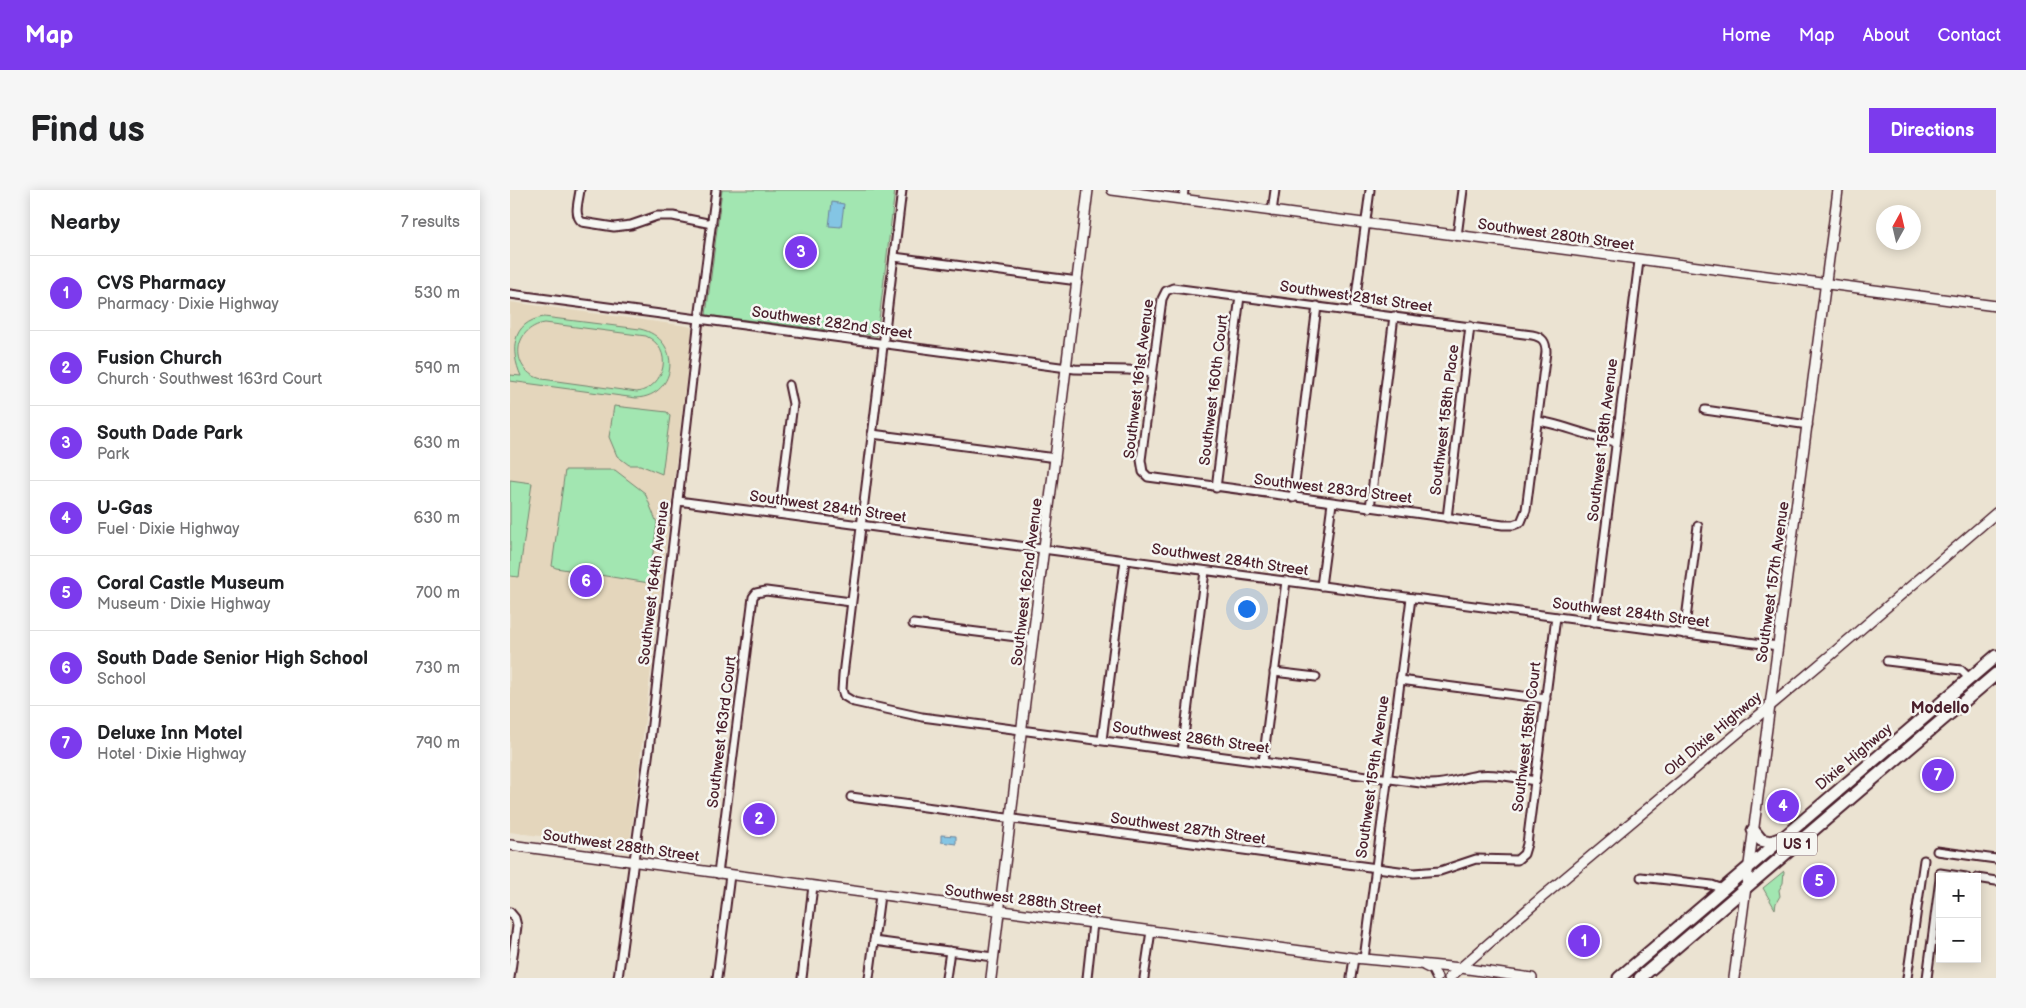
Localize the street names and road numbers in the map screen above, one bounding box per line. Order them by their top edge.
street label: Southwest 280th Street [1477,215,1636,255]
street label: Southwest 281st Street [1278,277,1434,317]
street label: Southwest 161st Avenue [1120,298,1158,460]
street label: Southwest 282nd Street [750,302,914,344]
street label: Southwest 160th Court [1195,313,1233,467]
street label: Southwest 158th Place [1426,343,1464,496]
street label: Southwest 158th Avenue [1584,357,1622,523]
street label: Southwest 283rd Street [1253,470,1413,508]
street label: Southwest 284th Street [748,487,908,527]
street label: Southwest 162nd Avenue [1007,497,1047,667]
street label: Southwest 164th Avenue [635,500,673,666]
street label: Southwest 157th Avenue [1752,500,1794,664]
street label: Southwest 284th Street [1150,540,1310,580]
street label: Southwest 284th Street [1551,594,1711,632]
street label: Southwest 163rd Court [703,654,741,809]
street label: Southwest 158th Court [1508,660,1546,813]
street label: Old Dixie Highway [1660,687,1766,780]
street label: Southwest 159th Avenue [1352,694,1394,859]
street label: Southwest 286th Street [1111,718,1271,758]
street label: Dixie Highway [1812,719,1896,795]
street label: Southwest 287th Street [1109,809,1267,849]
street label: Southwest 288th Street [542,826,701,866]
road number: US 1 [1777,832,1817,856]
street label: Southwest 288th Street [944,881,1103,919]

